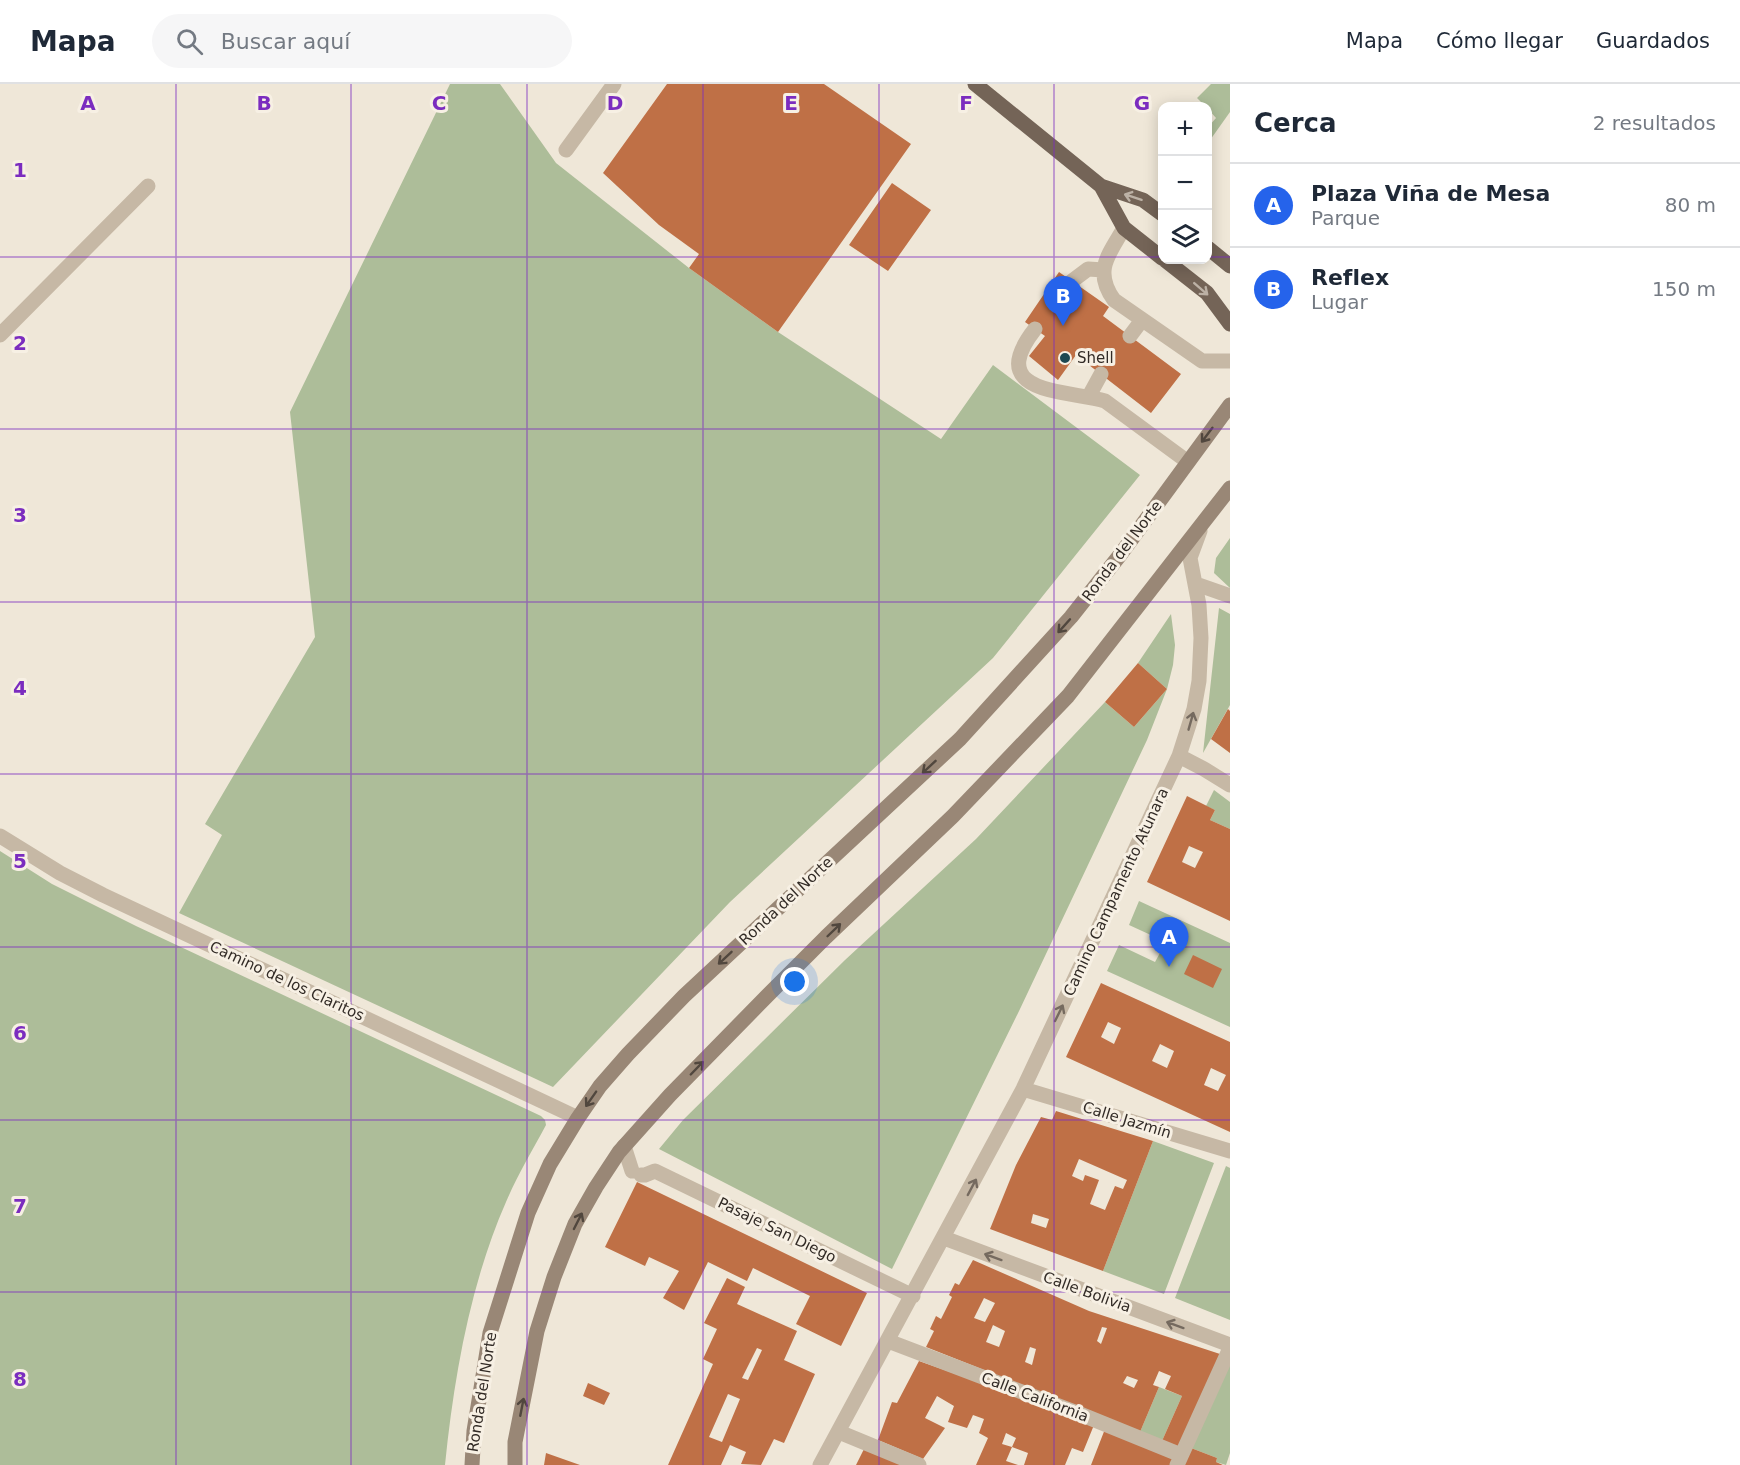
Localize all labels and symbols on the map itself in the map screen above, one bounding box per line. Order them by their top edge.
text: A [80,91,96,115]
text: B [256,91,272,115]
text: C [432,91,446,115]
text: D [607,91,623,115]
text: E [784,91,798,115]
text: F [959,91,973,115]
text: G [1134,91,1150,115]
text: 1 [13,158,27,182]
one-way arrow [1124,191,1143,202]
pin: B [1044,276,1082,326]
one-way arrow [1193,282,1209,295]
text: 2 [13,331,27,355]
place label: Shell [1077,349,1114,367]
marker: Shell [1058,351,1072,365]
one-way arrow [1201,427,1214,443]
street label: Ronda del Norte [1078,497,1166,605]
text: 3 [13,503,27,527]
one-way arrow [1057,618,1071,633]
text: 4 [13,676,27,700]
one-way arrow [1186,711,1197,730]
one-way arrow [922,760,937,775]
street label: Camino Campamento Atunara [1060,785,1172,999]
text: 5 [13,849,27,873]
street label: Ronda del Norte [736,853,836,949]
pin: A [1150,918,1188,967]
one-way arrow [826,922,841,937]
street label: Camino de los Claritos [207,937,367,1025]
one-way arrow [718,951,733,965]
your location [780,967,809,996]
one-way arrow [1054,1004,1066,1022]
text: 6 [13,1021,27,1045]
one-way arrow [689,1061,704,1076]
one-way arrow [585,1090,597,1106]
street label: Calle Jazmín [1080,1098,1174,1142]
one-way arrow [966,1179,978,1196]
text: 7 [13,1194,27,1218]
street label: Pasaje San Diego [715,1194,839,1266]
one-way arrow [572,1212,584,1230]
one-way arrow [984,1250,1002,1261]
street label: Calle Bolivia [1041,1268,1133,1316]
one-way arrow [1166,1319,1185,1330]
street label: Ronda del Norte [464,1331,500,1453]
text: 8 [13,1367,27,1391]
street label: Calle California [979,1368,1091,1426]
one-way arrow [517,1398,528,1417]

